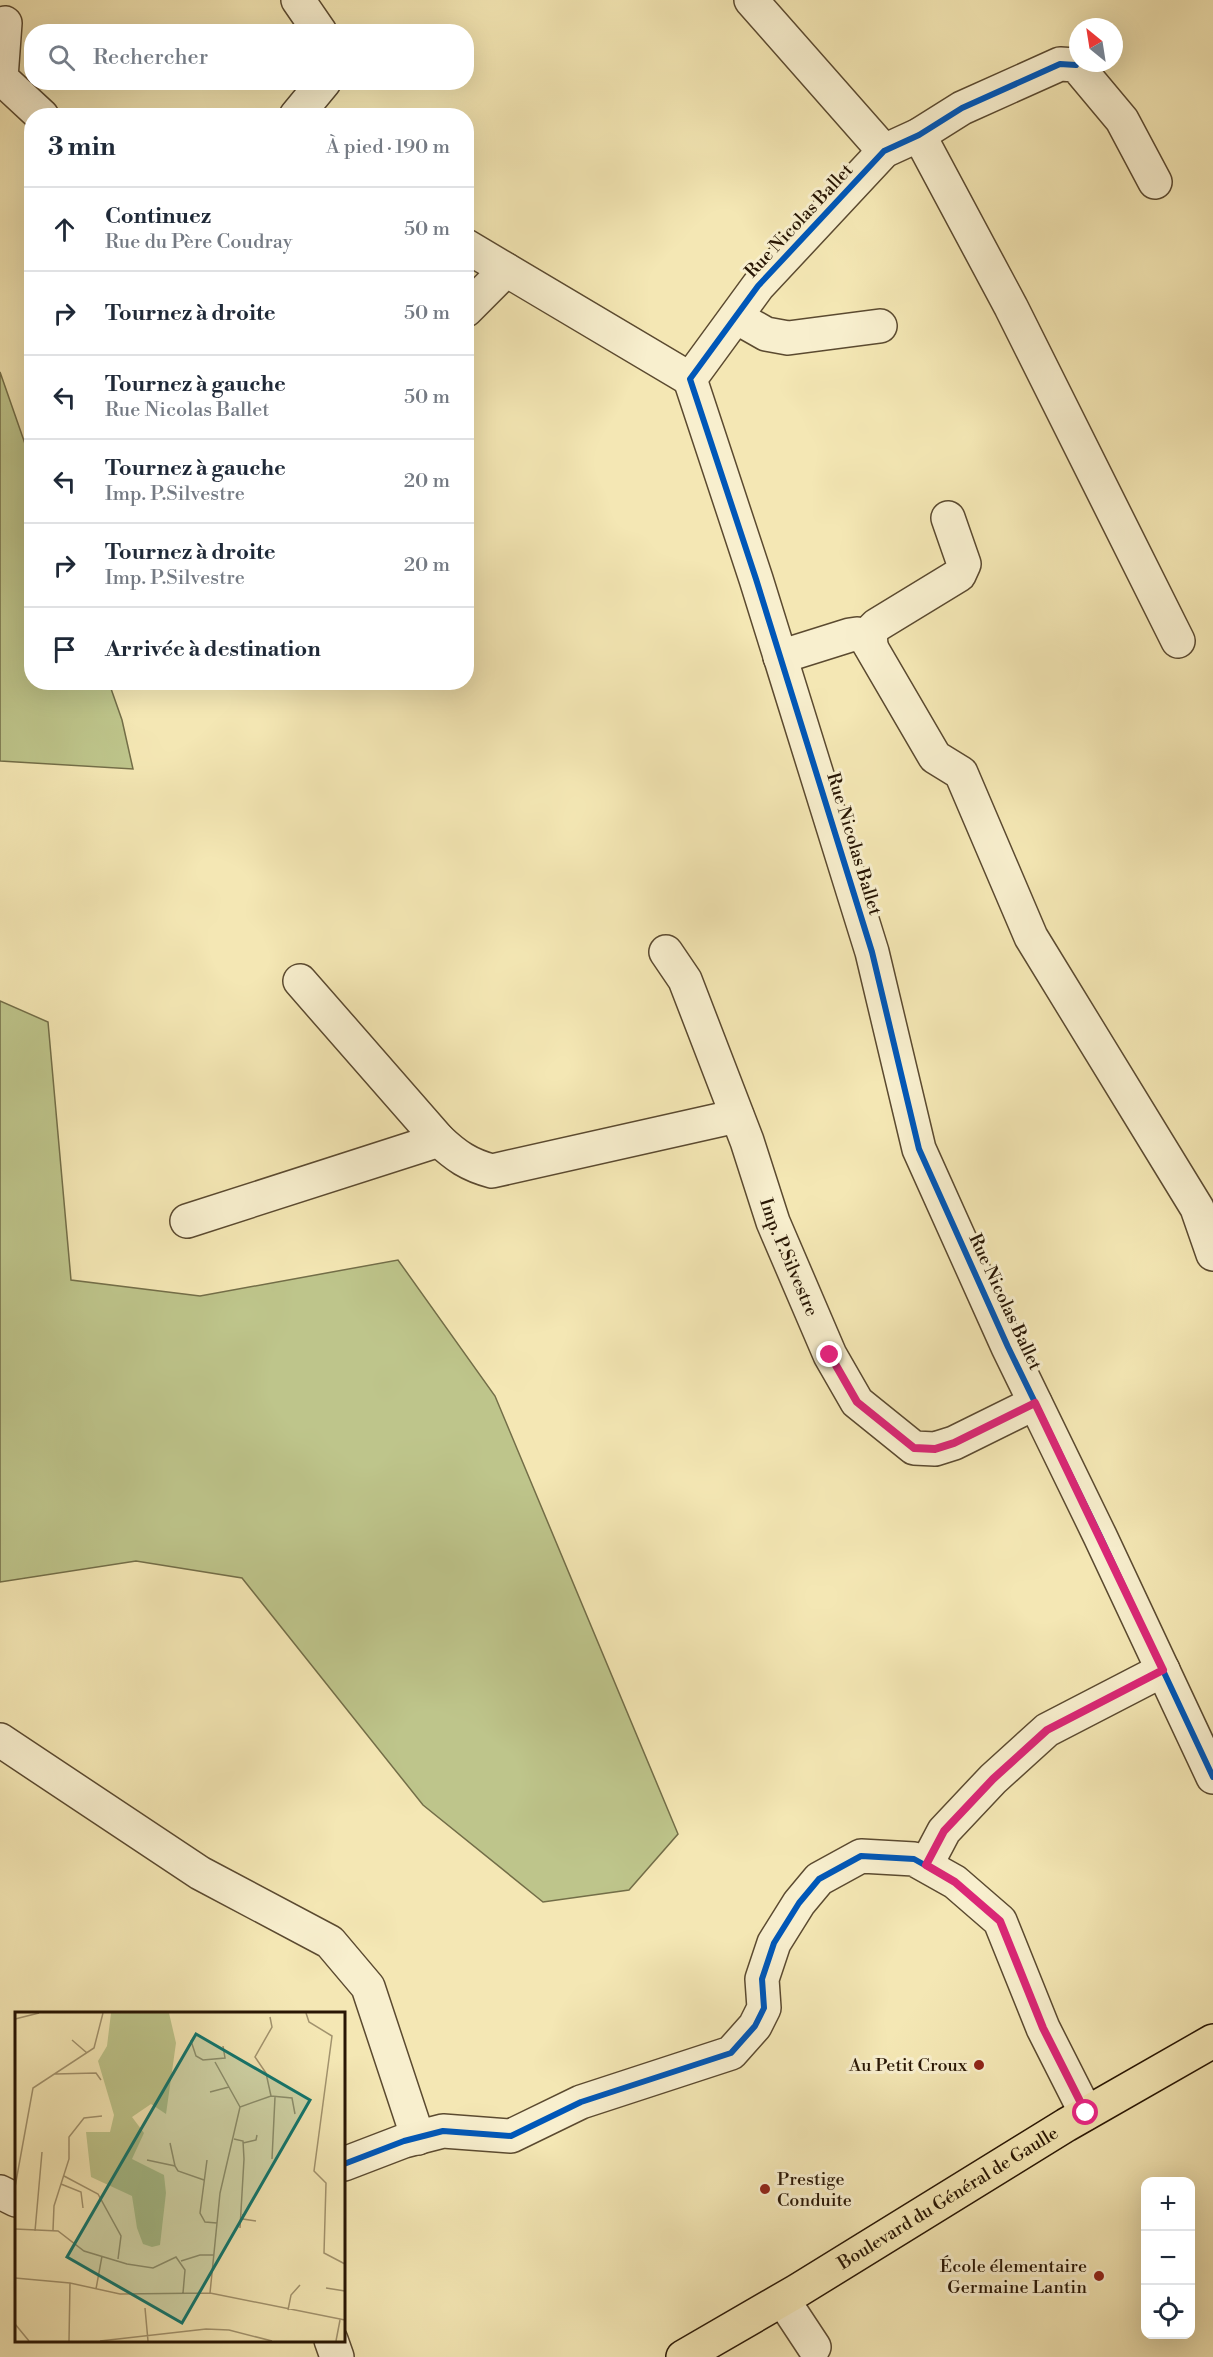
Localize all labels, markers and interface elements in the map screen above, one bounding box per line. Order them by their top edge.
north arrow [1069,18,1123,72]
search box [24,24,474,90]
icon: search [45,41,78,74]
text: Rechercher [93,44,208,71]
text: 3 min [48,131,116,163]
text: À pied · 190 m [326,135,450,160]
street label: Rue Nicolas Ballet [740,159,858,283]
text: Continuez [105,203,211,230]
icon: ahead [48,213,81,246]
text: 50 m [404,217,450,242]
text: Rue du Père Coudray [105,230,293,255]
icon: right [48,297,81,330]
text: Tournez à droite [105,300,276,327]
text: 50 m [404,301,450,326]
text: Tournez à gauche [105,371,286,398]
icon: left [48,381,81,414]
text: 50 m [404,385,450,410]
text: Rue Nicolas Ballet [105,398,269,423]
text: Tournez à gauche [105,455,286,482]
icon: left [48,465,81,498]
text: 20 m [404,469,450,494]
text: Imp. P.Silvestre [105,482,245,507]
text: Tournez à droite [105,539,276,566]
icon: right [48,549,81,582]
text: 20 m [404,553,450,578]
text: Imp. P.Silvestre [105,566,245,591]
icon: arrive [48,633,81,666]
text: Arrivée à destination [105,636,321,663]
street label: Rue Nicolas Ballet [821,770,887,919]
street label: Imp. P.Silvestre [755,1195,824,1320]
street label: Rue Nicolas Ballet [963,1230,1047,1374]
route end [816,1341,842,1367]
inset map [15,2012,345,2342]
place label: Au Petit Croux [848,2054,968,2077]
marker: Au Petit Croux [972,2058,986,2072]
route start [1072,2099,1098,2125]
street label: Boulevard du Général de Gaulle [833,2121,1062,2275]
place label: Prestige Conduite [777,2168,852,2212]
map controls [1141,2177,1195,2339]
button: + [1141,2177,1195,2231]
marker: Prestige Conduite [758,2182,772,2196]
button: − [1141,2231,1195,2285]
place label: École élementaire Germaine Lantin [940,2255,1087,2299]
marker: École élementaire Germaine Lantin [1092,2269,1106,2283]
button: locate [1141,2285,1195,2339]

